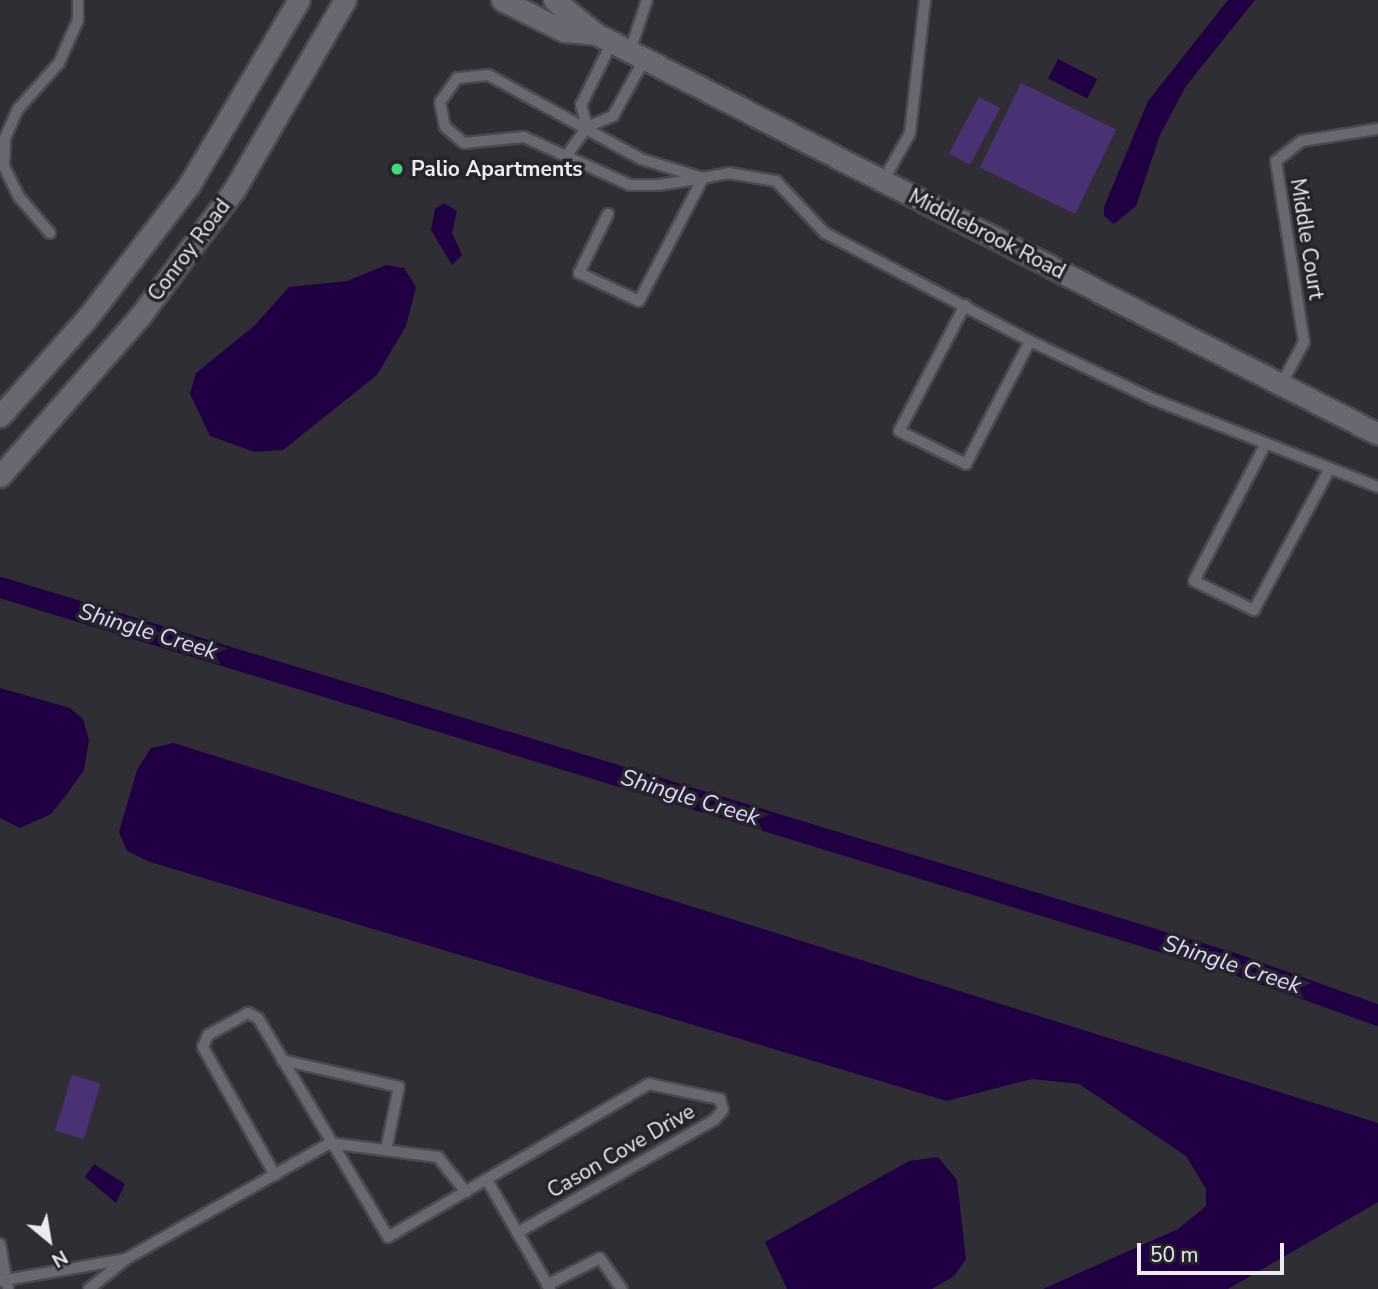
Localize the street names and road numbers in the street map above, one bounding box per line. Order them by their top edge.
street label: Middle Court [1285,177,1329,301]
street label: Middlebrook Road [905,184,1069,284]
street label: Conroy Road [143,194,235,306]
street label: Cason Cove Drive [543,1099,699,1203]

